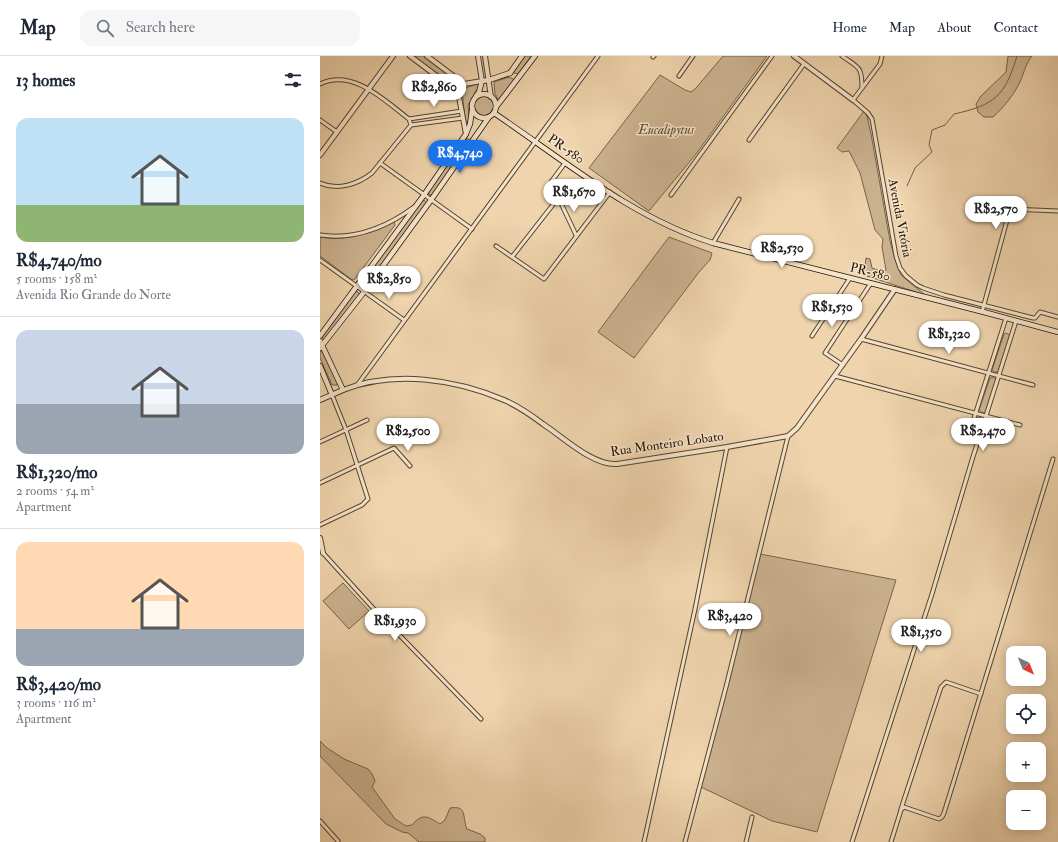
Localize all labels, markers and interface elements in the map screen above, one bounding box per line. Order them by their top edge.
search box [80,10,360,46]
text: Map [20,16,56,40]
icon: search [94,17,116,39]
text: Search here [126,18,195,37]
text: Home [832,19,867,36]
text: Map [889,19,915,36]
text: About [937,19,971,36]
text: Contact [993,19,1038,36]
icon: filters [282,69,304,91]
text: 13 homes [16,70,75,91]
pin: R$2,860 [397,74,471,108]
text: R$2,860 [411,79,457,95]
park label: Eucalipytus [637,122,695,138]
street label: PR-580 [545,131,587,167]
pin: R$4,740 [423,140,497,174]
icon: home [124,144,196,216]
text: R$4,740 [437,145,483,161]
street label: Avenida Vitória [884,176,916,259]
pin: R$1,670 [537,179,611,213]
text: R$1,670 [552,184,596,200]
pin: R$2,570 [959,196,1033,230]
text: R$2,570 [974,201,1018,217]
pin: R$2,530 [745,235,819,269]
text: R$2,530 [760,240,804,256]
text: R$4,740/mo [16,250,102,271]
street label: PR-580 [848,259,892,285]
pin: R$2,850 [352,266,426,300]
text: 5 rooms · 158 m² [16,271,97,287]
text: R$2,850 [367,271,411,287]
text: Avenida Rio Grande do Norte [16,287,171,303]
pin: R$1,530 [795,294,869,328]
text: R$1,530 [811,299,853,315]
pin: R$1,320 [912,321,986,355]
text: R$1,320 [928,326,970,342]
icon: home [124,356,196,428]
pin: R$2,500 [371,418,445,452]
pin: R$2,470 [946,418,1020,452]
text: R$2,500 [385,423,431,439]
text: R$2,470 [960,423,1006,439]
street label: Rua Monteiro Lobato [609,428,725,460]
text: R$1,320/mo [16,462,97,483]
text: 2 rooms · 54 m² [16,483,94,499]
text: Apartment [16,499,72,515]
icon: home [124,568,196,640]
pin: R$3,420 [693,603,767,637]
pin: R$1,930 [358,608,432,642]
text: R$3,420 [707,608,753,624]
text: R$1,930 [374,613,416,629]
pin: R$1,350 [884,619,958,653]
text: R$1,350 [900,624,942,640]
north arrow [1006,646,1046,686]
map controls [1006,646,1046,830]
text: R$3,420/mo [16,674,101,695]
button: locate [1006,694,1046,734]
text: 3 rooms · 116 m² [16,695,96,711]
text: Apartment [16,711,72,727]
button: + [1006,742,1046,782]
button: − [1006,790,1046,830]

